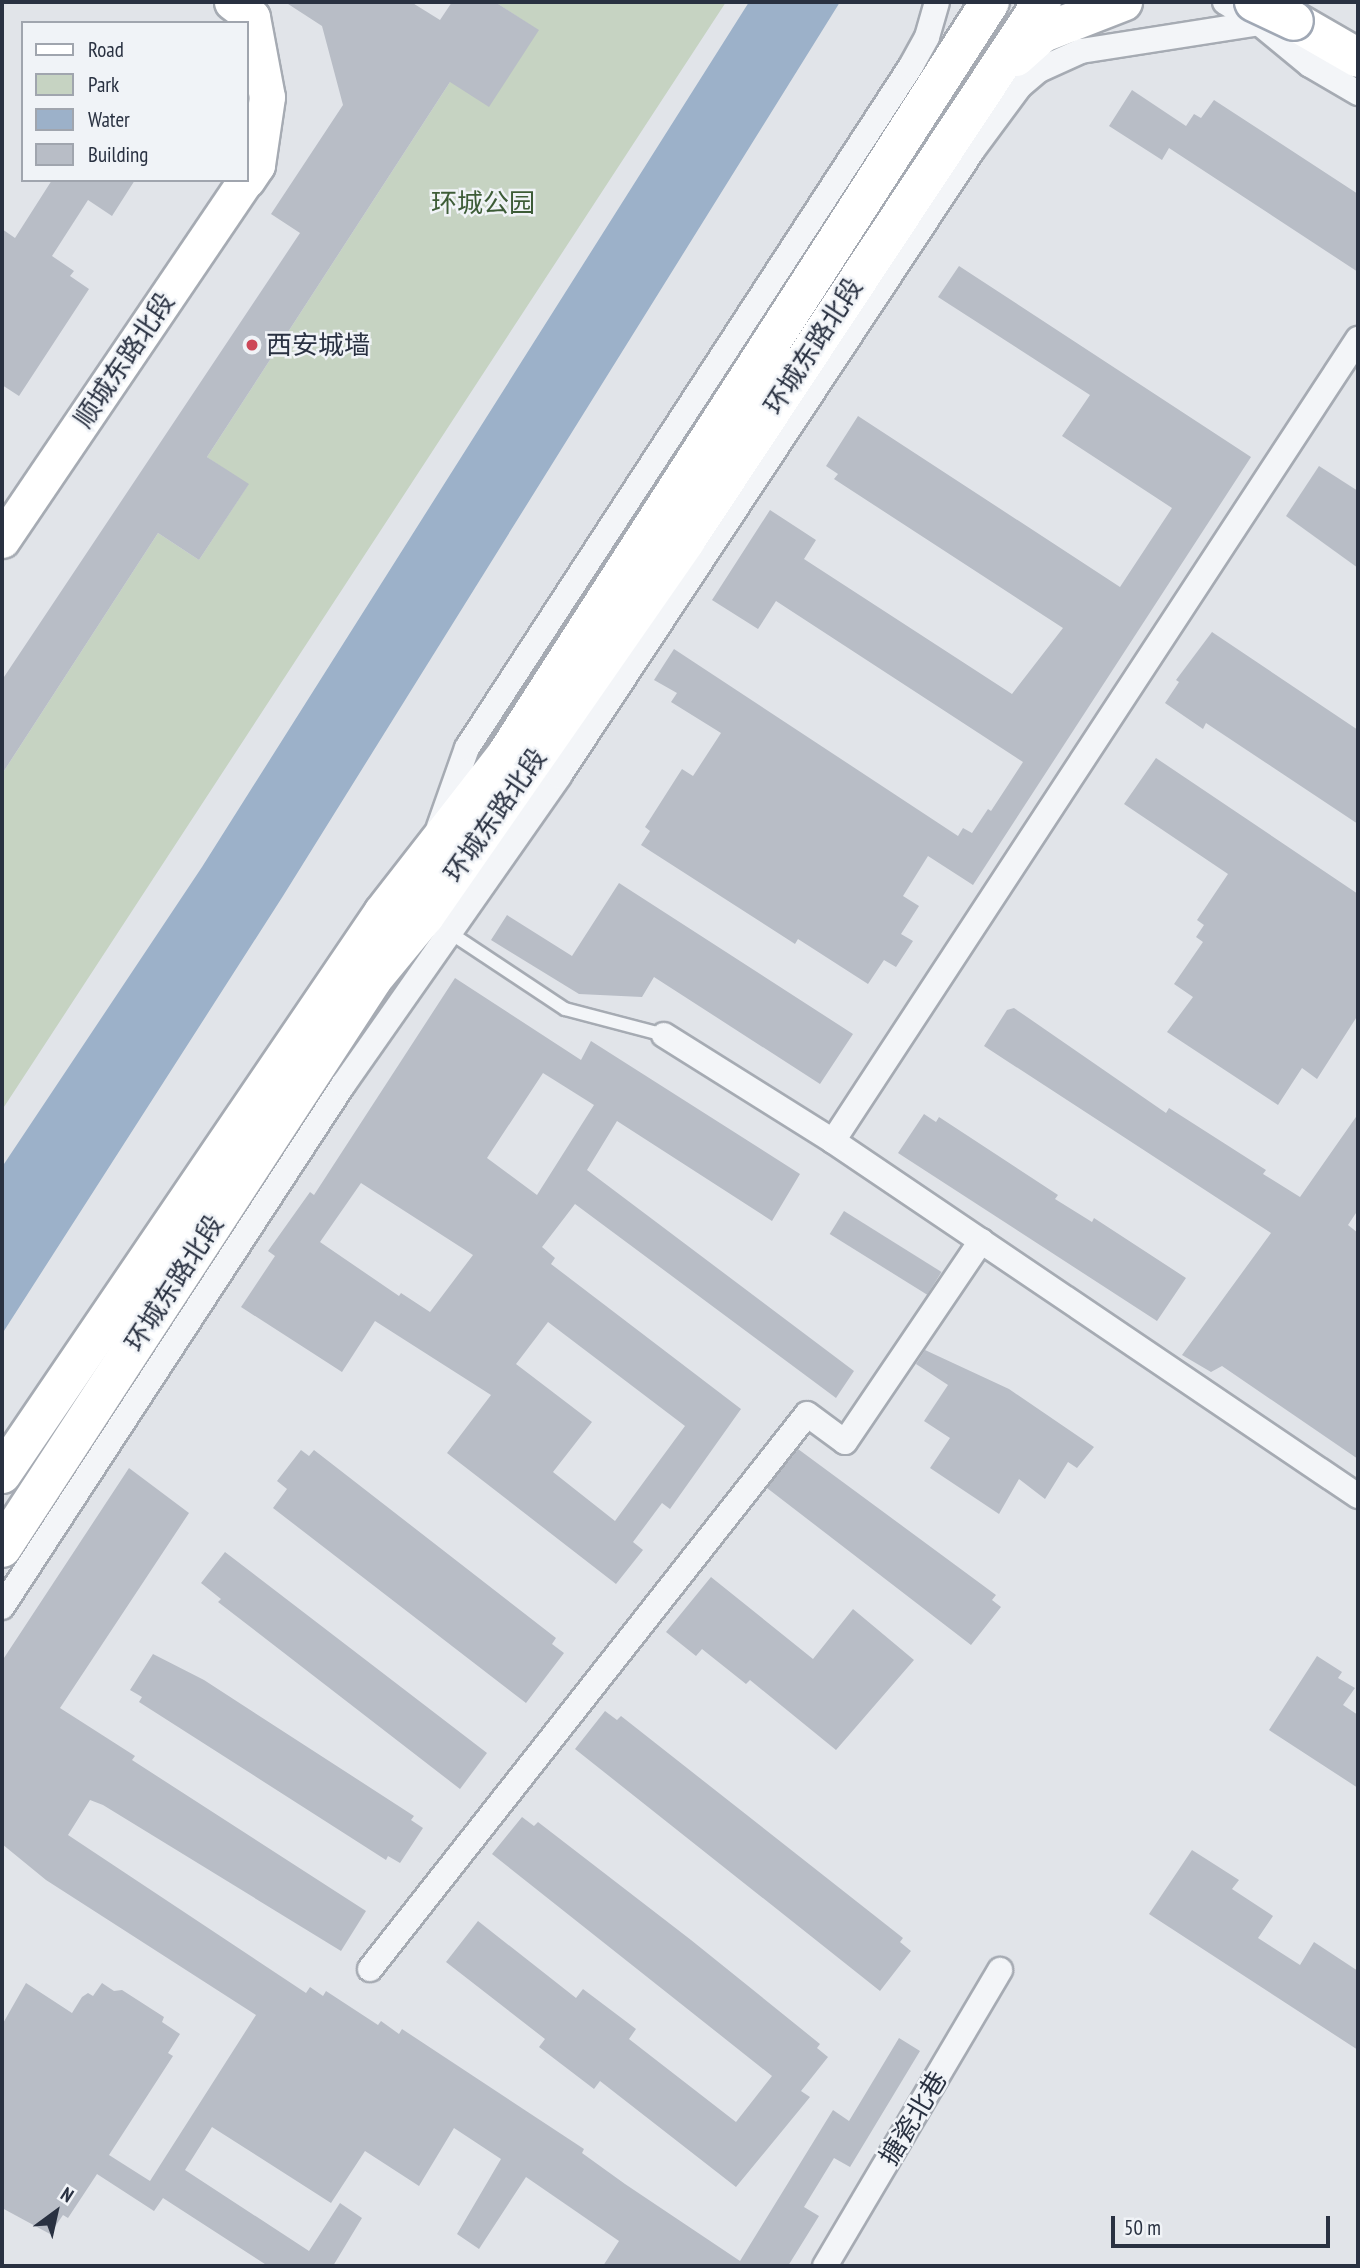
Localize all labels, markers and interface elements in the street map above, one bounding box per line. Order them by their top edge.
legend [21,21,248,182]
text: Road [88,36,124,63]
text: Park [88,71,119,98]
text: Water [88,106,130,133]
text: Building [88,141,148,168]
park label: 环城公园 [431,187,535,219]
street label: 环城东路北段 [757,272,869,420]
street label: 顺城东路北段 [67,287,181,433]
place label: 西安城墙 [266,329,370,361]
marker: 西安城墙 [244,337,260,353]
street label: 环城东路北段 [437,742,553,888]
street label: 环城东路北段 [118,1209,230,1357]
street label: 搪瓷北巷 [873,2065,953,2171]
north arrow [21,2177,91,2247]
text: N [57,2182,78,2207]
scale bar [1115,2202,1334,2246]
text: 50 m [1124,2214,1161,2241]

